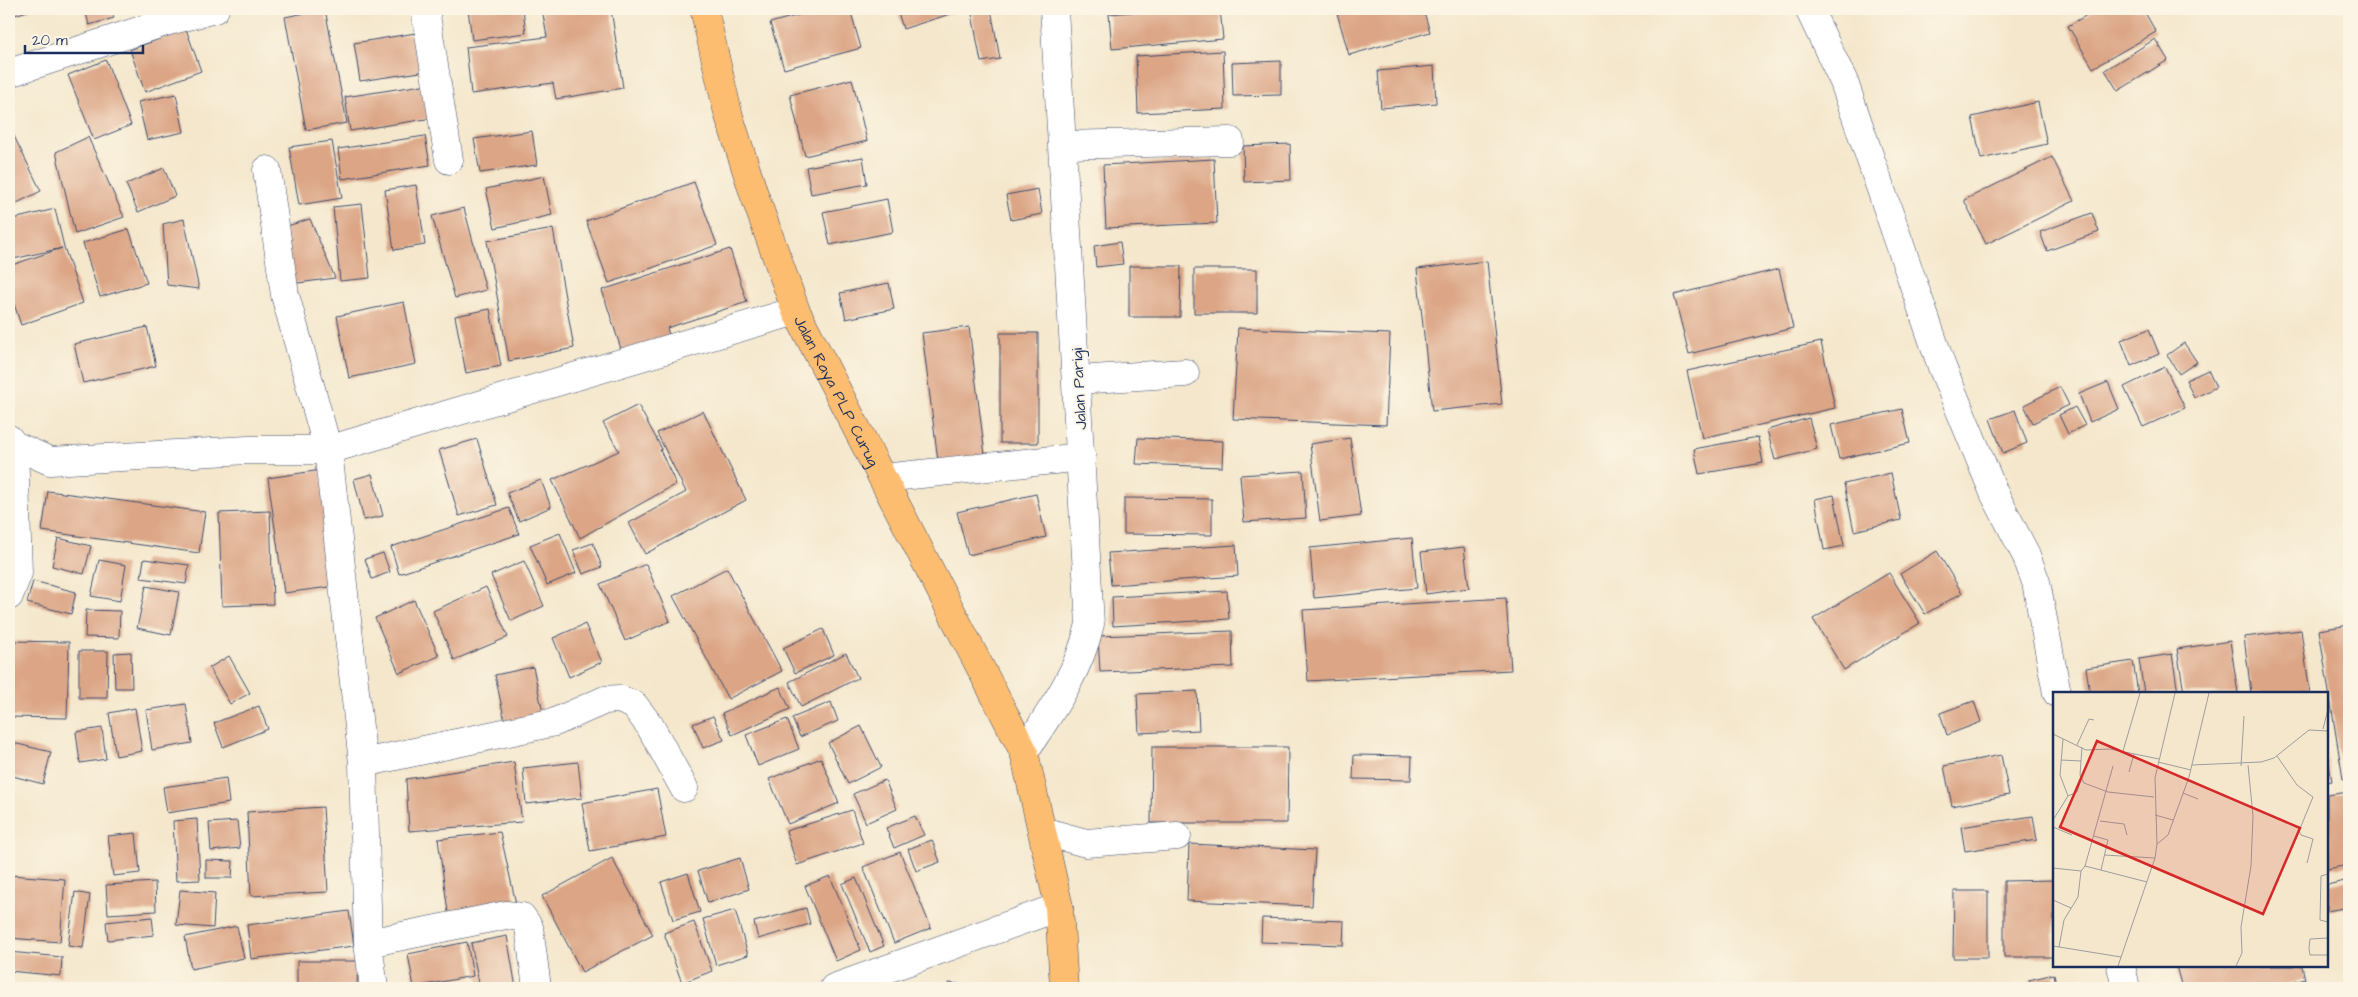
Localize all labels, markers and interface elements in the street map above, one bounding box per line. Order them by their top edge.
scale bar [25,22,142,54]
text: 20 m [32,30,68,51]
street label: Jalan Raya PLP Curug [788,312,885,471]
street label: Jalan Parigi [1066,347,1093,430]
inset map [2053,692,2328,967]

